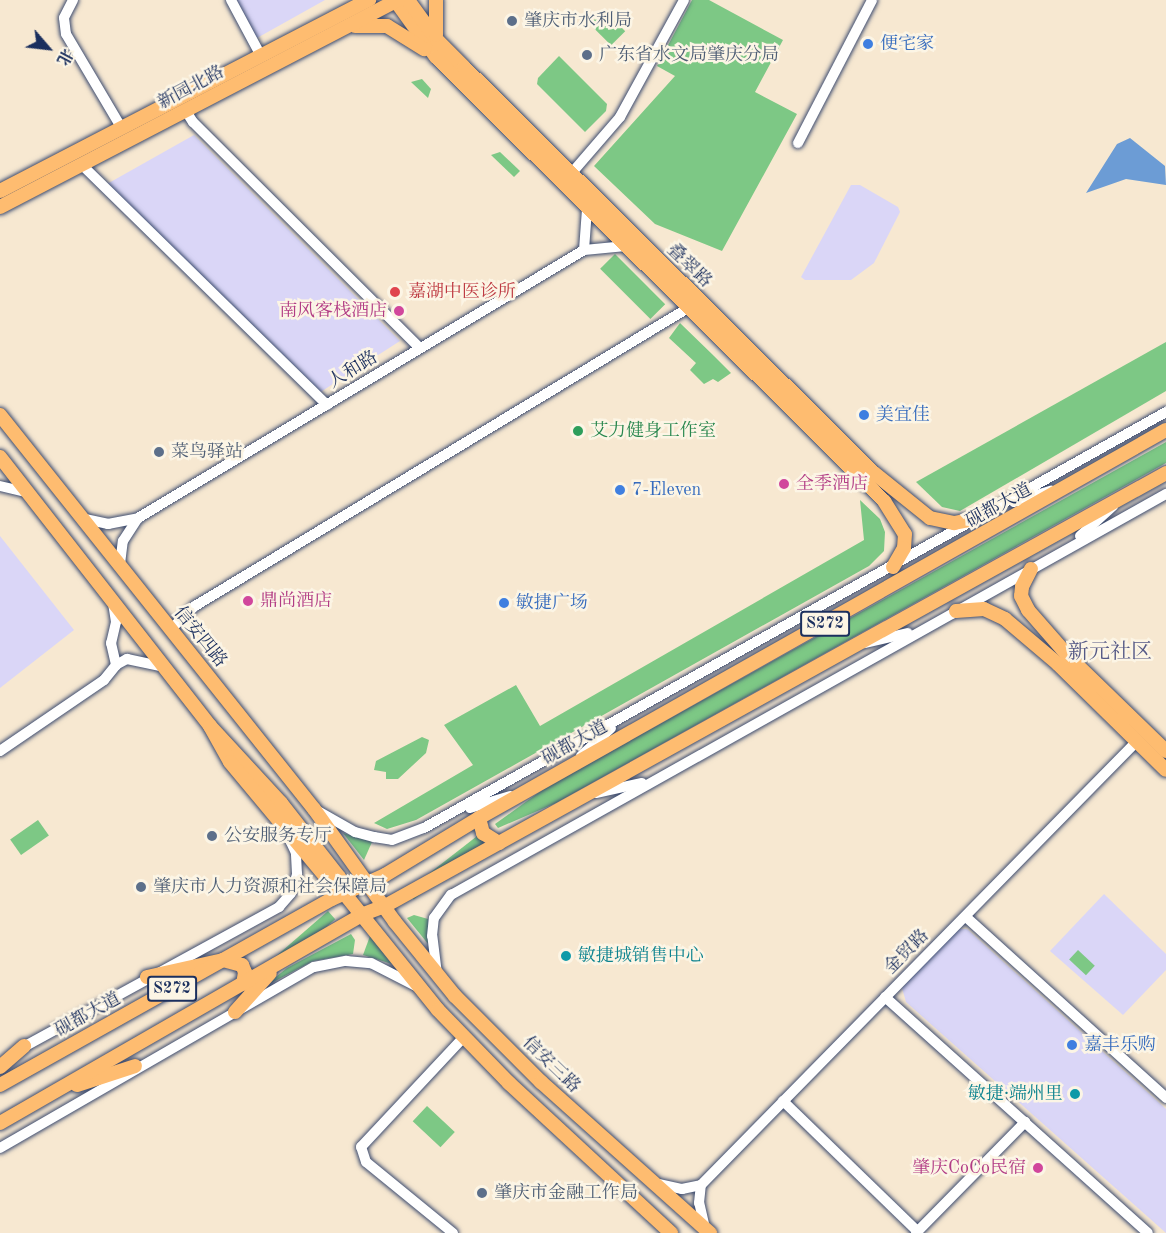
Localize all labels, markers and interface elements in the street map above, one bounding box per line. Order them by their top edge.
place label: 肇庆市水利局 [524,10,632,32]
marker: 肇庆市水利局 [505,14,519,28]
north arrow [18,18,78,78]
place label: 便宅家 [880,33,934,55]
marker: 便宅家 [861,37,875,51]
place label: 广东省水文局肇庆分局 [599,44,779,66]
text: 北 [53,46,75,67]
marker: 广东省水文局肇庆分局 [580,48,594,62]
street label: 新园北路 [154,62,228,114]
street label: 叠翠路 [662,239,716,293]
place label: 嘉湖中医诊所 [408,281,516,303]
marker: 嘉湖中医诊所 [386,283,404,301]
place label: 南风客栈酒店 [279,300,387,322]
marker: 南风客栈酒店 [392,304,406,318]
street label: 人和路 [324,347,382,393]
place label: 美宜佳 [876,404,930,426]
marker: 美宜佳 [857,408,871,422]
place label: 艾力健身工作室 [590,420,716,442]
marker: 艾力健身工作室 [571,424,585,438]
place label: 菜鸟驿站 [171,441,243,463]
marker: 菜鸟驿站 [152,445,166,459]
place label: 全季酒店 [796,473,868,495]
marker: 全季酒店 [777,477,791,491]
place label: 7-Eleven [632,479,701,501]
street label: 砚都大道 [962,479,1036,533]
marker: 7-Eleven [613,483,627,497]
place label: 鼎尚酒店 [260,590,332,612]
place label: 敏捷广场 [516,592,588,614]
marker: 鼎尚酒店 [241,594,255,608]
marker: 敏捷广场 [497,596,511,610]
street label: 信安四路 [169,602,231,672]
road number: S272 [800,611,850,637]
district label: 新元社区 [1068,640,1152,666]
street label: 砚都大道 [538,716,612,770]
place label: 公安服务专厅 [224,825,332,847]
marker: 公安服务专厅 [205,829,219,843]
place label: 肇庆市人力资源和社会保障局 [153,876,387,898]
marker: 肇庆市人力资源和社会保障局 [134,880,148,894]
street label: 金贸路 [880,925,934,979]
place label: 敏捷城销售中心 [578,945,704,967]
marker: 敏捷城销售中心 [559,949,573,963]
road number: S272 [146,976,198,1002]
street label: 砚都大道 [51,988,125,1042]
street label: 信安三路 [518,1032,584,1098]
place label: 嘉丰乐购 [1084,1034,1156,1056]
marker: 嘉丰乐购 [1065,1038,1079,1052]
place label: 敏捷·端州里 [968,1083,1063,1105]
marker: 敏捷·端州里 [1068,1087,1082,1101]
place label: 肇庆CoCo民宿 [912,1157,1026,1179]
marker: 肇庆CoCo民宿 [1031,1161,1045,1175]
place label: 肇庆市金融工作局 [494,1182,638,1204]
marker: 肇庆市金融工作局 [475,1186,489,1200]

